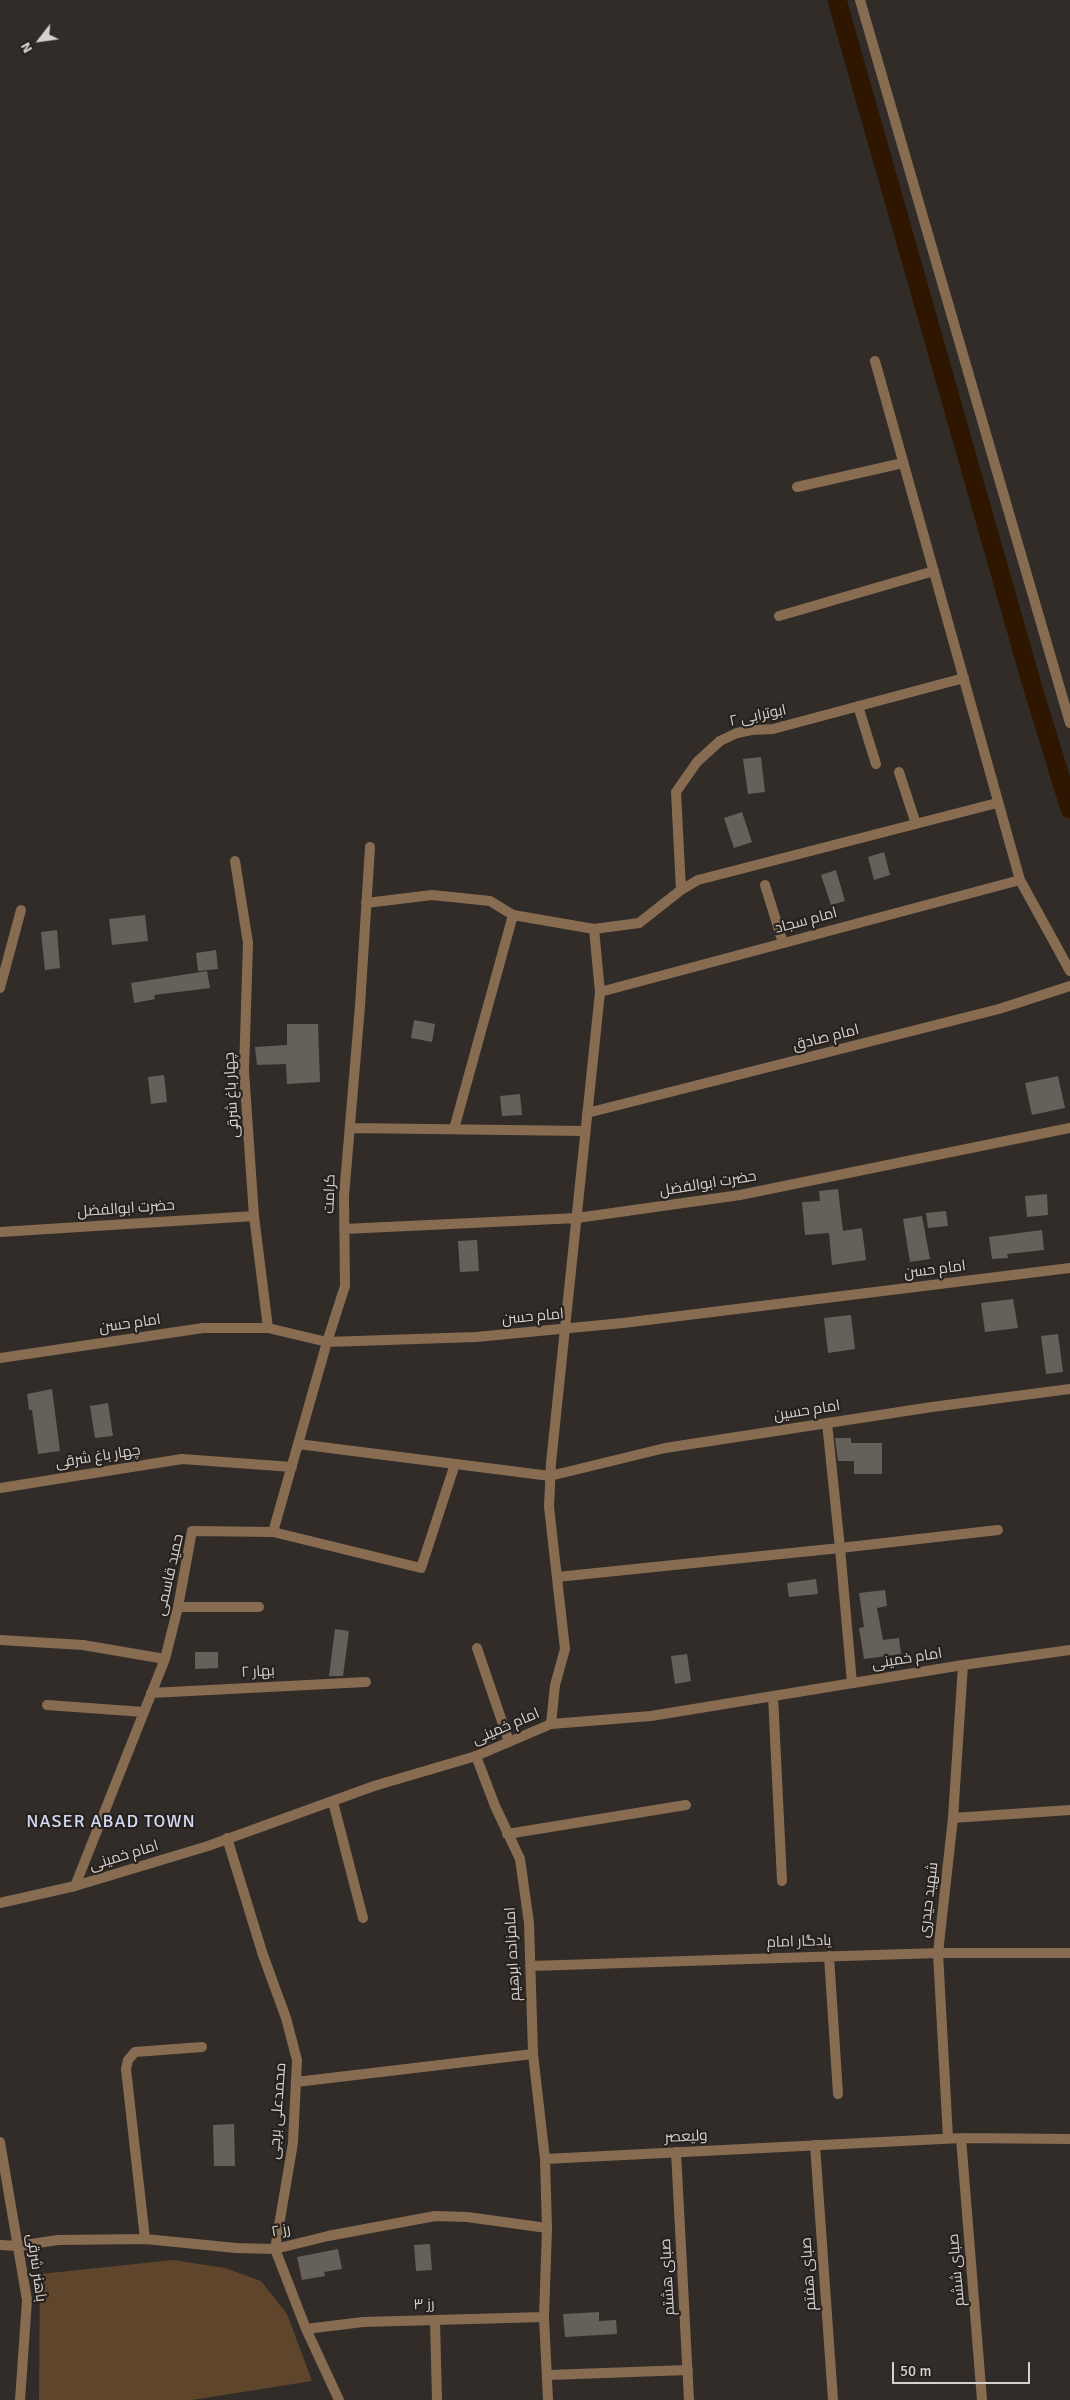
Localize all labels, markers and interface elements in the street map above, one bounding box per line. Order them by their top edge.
north arrow [15,15,65,65]
text: N [17,39,36,56]
street label: ابوترابی ۲ [728,701,788,731]
street label: امام سجاد [773,904,839,938]
street label: امام صادق [791,1021,861,1055]
street label: چهار باغ شرقی [221,1052,243,1138]
street label: حضرت ابوالفضل [658,1167,758,1201]
street label: کرامت [320,1174,340,1214]
street label: حضرت ابوالفضل [76,1197,176,1221]
street label: امام حسن [903,1257,967,1283]
street label: امام حسن [501,1305,565,1329]
street label: امام حسن [98,1311,162,1337]
street label: امام حسین [773,1397,841,1425]
street label: چهار باغ شرقی [54,1441,142,1473]
street label: حمید قاسمی [152,1532,188,1618]
street label: امام خمینی [870,1645,944,1673]
street label: بهار ۲ [241,1662,275,1682]
street label: امام خمینی [470,1705,542,1749]
district label: NASER ABAD TOWN [24,1811,198,1833]
street label: امام خمینی [87,1837,161,1875]
street label: شهید حیدری [915,1861,943,1939]
street label: امامزاده ابرهیم [502,1906,524,2002]
street label: یادگار امام [766,1932,832,1952]
street label: محمدعلی برجی [266,2062,290,2160]
street label: ولیعصر [664,2127,708,2147]
street label: رز ۲ [270,2220,292,2242]
street label: باهنر شرقی [22,2233,50,2303]
street label: صبای ششم [945,2233,969,2307]
street label: صبای هفتم [797,2237,821,2311]
street label: صبای هشتم [657,2238,679,2316]
street label: رز ۳ [413,2296,435,2314]
scale bar [895,2352,1032,2384]
text: 50 m [900,2362,931,2380]

